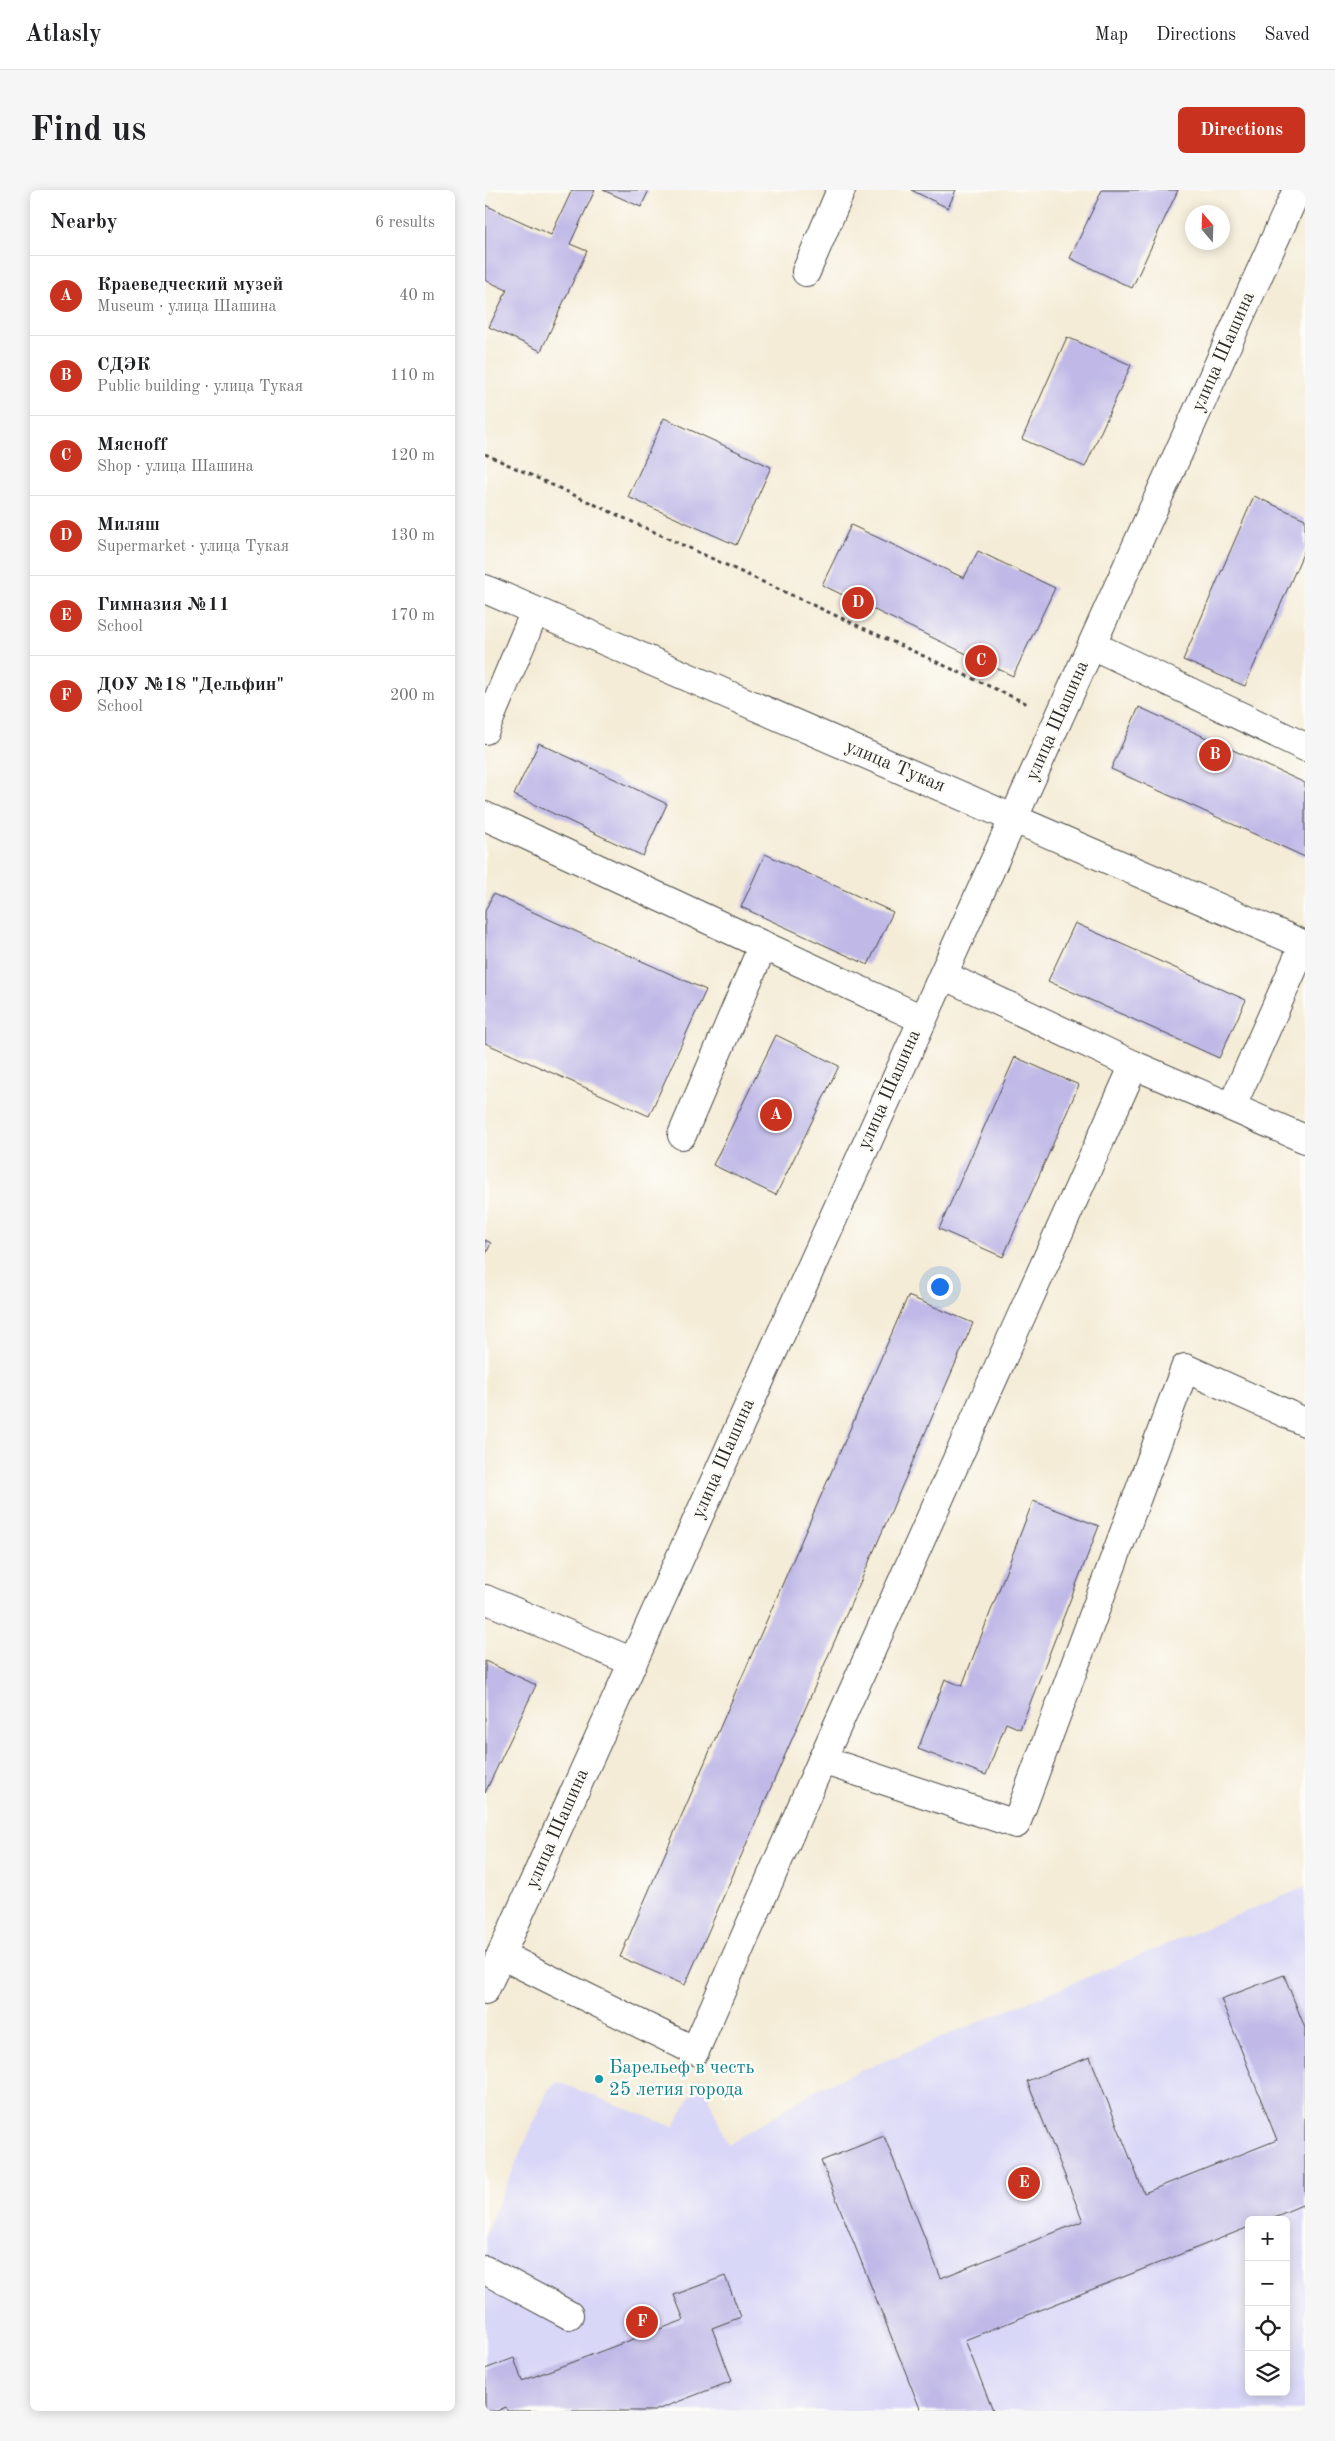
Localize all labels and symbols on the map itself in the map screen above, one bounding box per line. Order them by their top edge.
north arrow [1185,205,1230,250]
street label: улица Шашина [1189,289,1259,415]
pin: D [842,584,874,622]
pin: C [965,642,997,680]
street label: улица Шашина [1023,658,1093,784]
pin: B [1199,736,1231,774]
street label: улица Тукая [842,737,948,797]
street label: улица Шашина [855,1027,925,1153]
pin: A [760,1096,792,1134]
your location [927,1274,953,1300]
street label: улица Шашина [689,1396,759,1522]
street label: улица Шашина [523,1766,593,1892]
place label: Барельеф в честь 25 летия города [609,2059,754,2100]
marker: Барельеф в честь 25 летия города [593,2073,605,2085]
pin: E [1008,2164,1040,2202]
pin: F [626,2303,658,2341]

